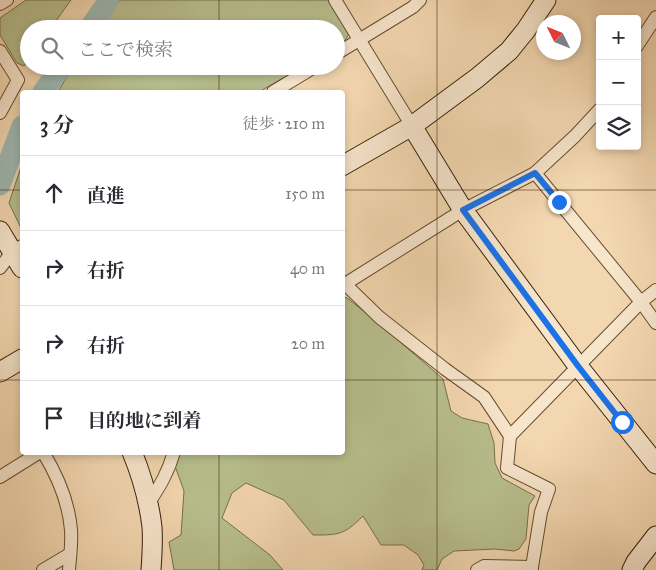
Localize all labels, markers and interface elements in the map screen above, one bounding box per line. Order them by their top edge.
north arrow [536,15,581,60]
map controls [596,15,641,150]
button: + [596,15,641,60]
search box [20,20,345,75]
icon: search [38,34,66,62]
text: ここで検索 [78,38,173,61]
button: − [596,60,641,105]
button: layers [596,105,641,150]
text: 3 分 [40,112,74,138]
text: 徒歩 · 210 m [242,114,325,133]
icon: ahead [40,179,68,207]
text: 直進 [87,184,125,207]
text: 150 m [285,184,325,203]
route end [548,191,571,214]
icon: right [40,254,68,282]
text: 右折 [87,259,125,282]
text: 40 m [290,259,325,278]
icon: right [40,329,68,357]
text: 右折 [87,334,125,357]
text: 20 m [291,334,325,353]
icon: arrive [40,404,68,432]
text: 目的地に到着 [87,409,201,432]
route start [611,411,634,434]

